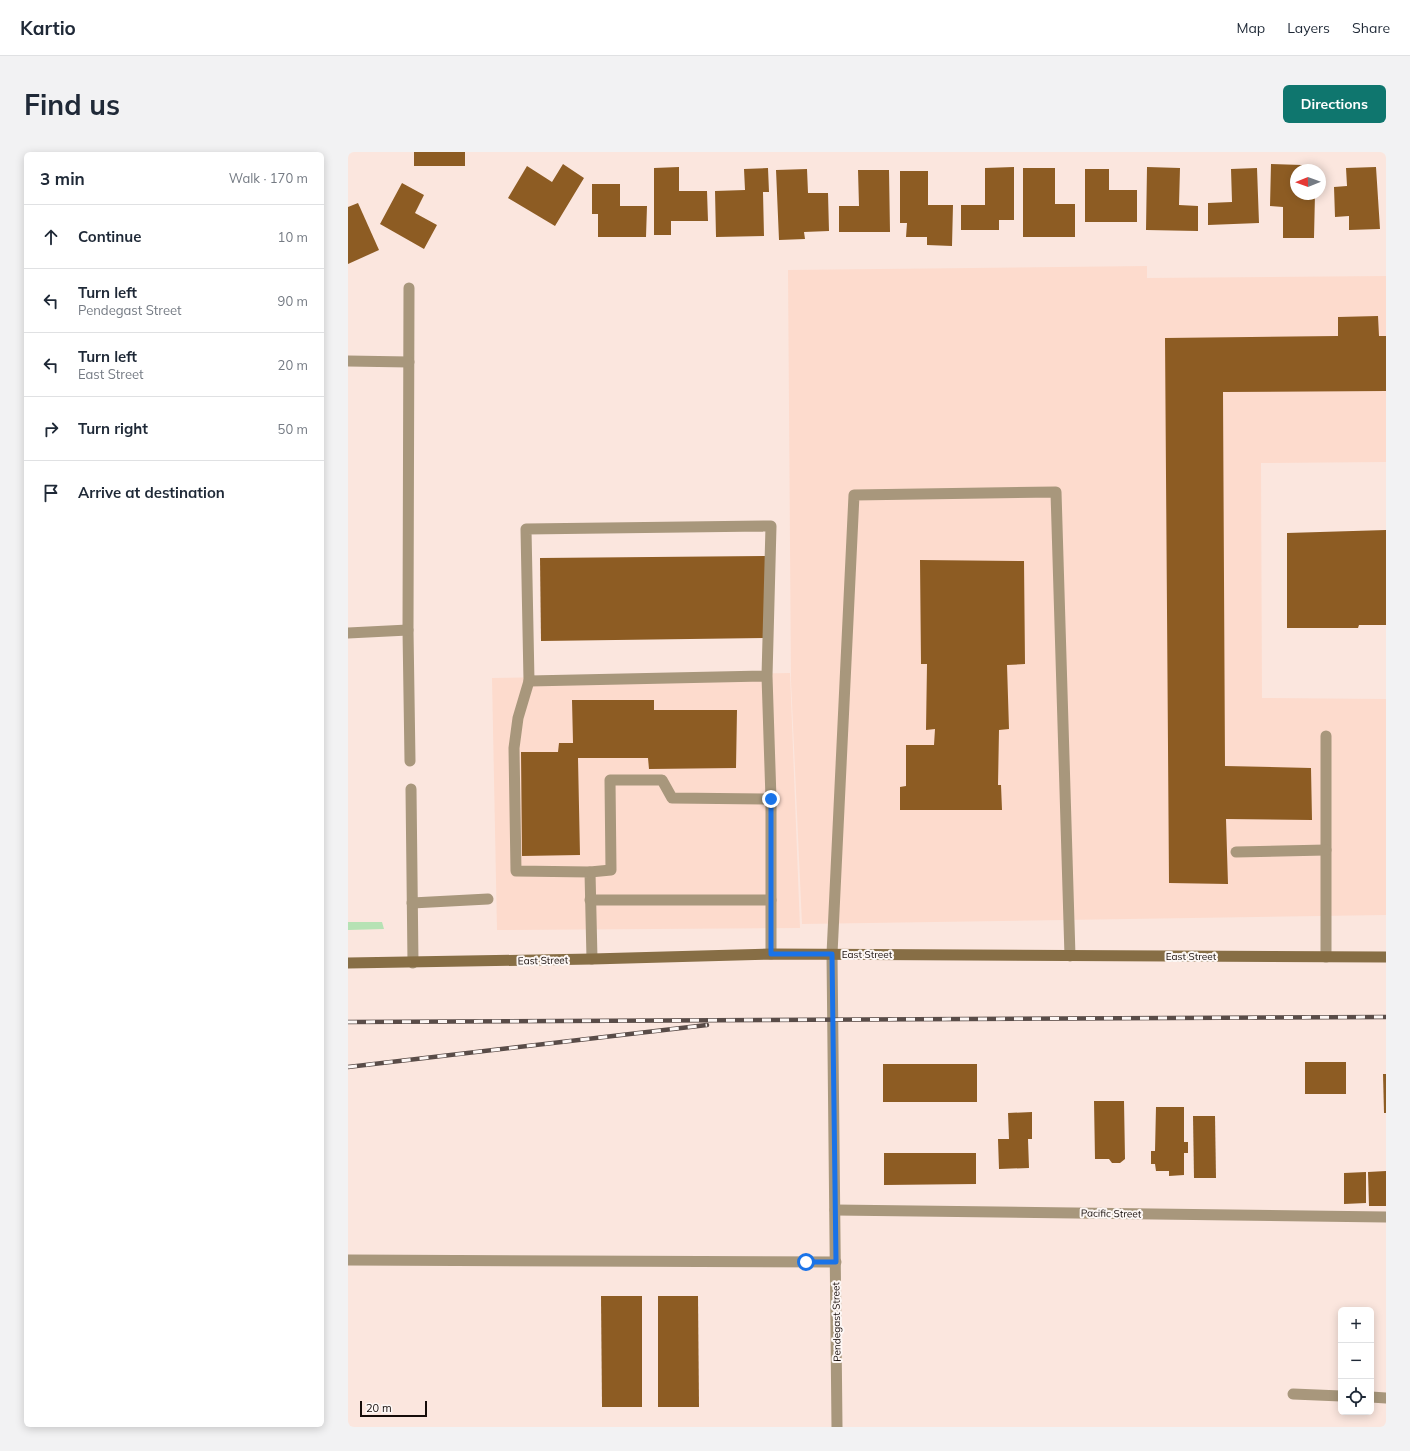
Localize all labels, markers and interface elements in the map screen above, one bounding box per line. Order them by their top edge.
text: Kartio [20,16,76,40]
text: Map [1236,19,1265,37]
text: Layers [1287,19,1330,37]
text: Share [1352,19,1390,37]
button: Directions [1283,85,1386,123]
text: Find us [24,87,120,122]
north arrow [1290,164,1326,200]
text: 3 min [40,168,85,189]
text: Walk · 170 m [229,170,308,186]
icon: ahead [40,226,62,248]
text: Continue [78,227,141,246]
text: 10 m [278,229,308,245]
text: Turn left [78,283,137,302]
icon: left [40,290,62,312]
text: 90 m [278,293,308,309]
text: Pendegast Street [78,302,182,318]
text: Turn left [78,347,137,366]
icon: left [40,354,62,376]
text: 20 m [278,357,308,373]
text: East Street [78,366,144,382]
icon: right [40,418,62,440]
text: Turn right [78,419,148,438]
text: 50 m [278,421,308,437]
icon: arrive [40,482,62,504]
text: Arrive at destination [78,483,225,502]
route end [762,790,780,808]
street label: East Street [842,948,893,961]
street label: East Street [1166,950,1217,963]
street label: East Street [518,954,569,967]
street label: Pacific Street [1081,1206,1142,1221]
route start [797,1253,815,1271]
street label: Pendegast Street [829,1282,844,1362]
map controls [1338,1307,1374,1415]
button: + [1338,1307,1374,1343]
button: − [1338,1343,1374,1379]
button: locate [1338,1379,1374,1415]
scale bar [360,1399,427,1418]
text: 20 m [366,1401,392,1415]

